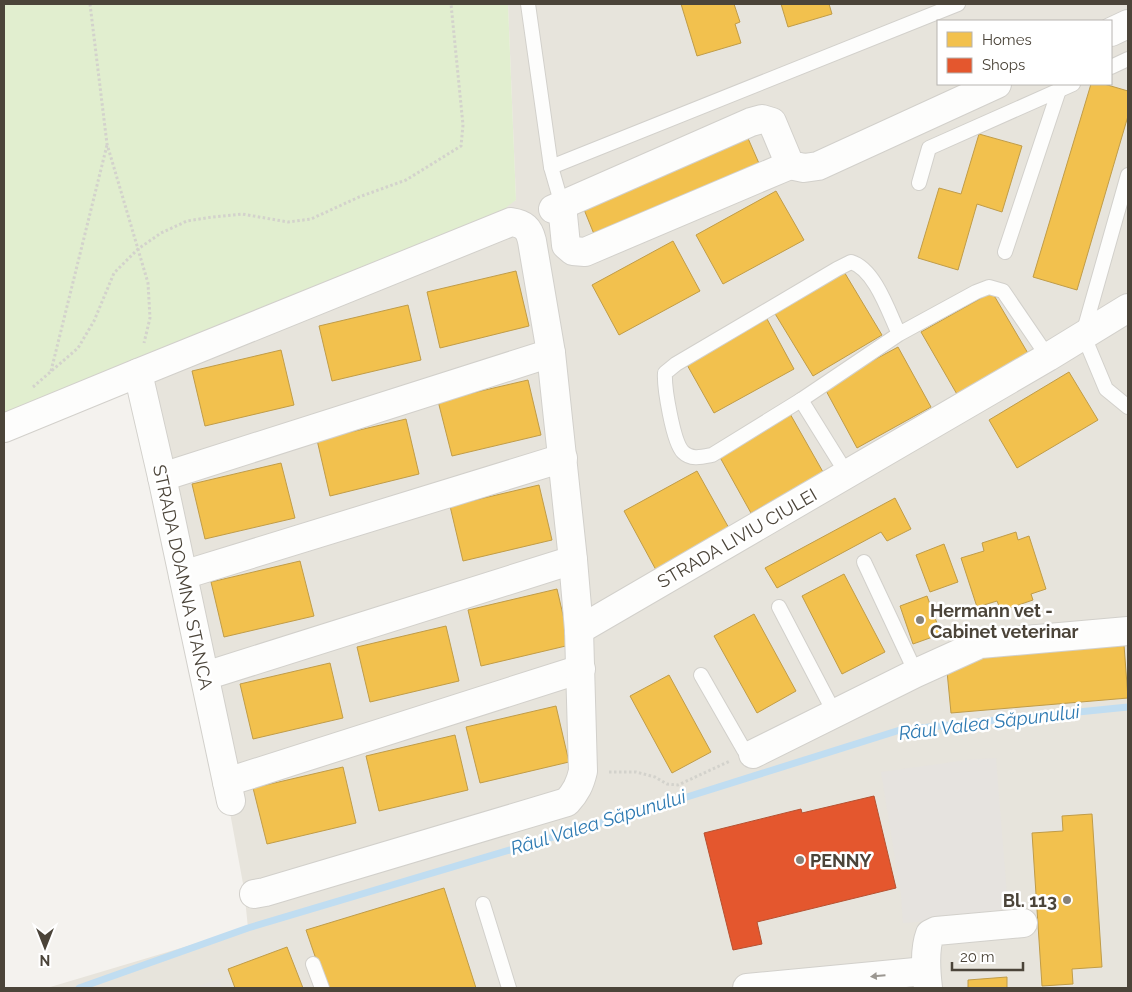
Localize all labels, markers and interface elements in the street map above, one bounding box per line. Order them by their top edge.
legend [937,20,1112,85]
text: Homes [982,31,1032,49]
text: Shops [982,56,1025,74]
street label: STRADA DOAMNA STANCA [149,463,217,691]
street label: STRADA LIVIU CIULEI [654,484,820,592]
place label: Hermann vet - Cabinet veterinar [930,600,1079,642]
marker: Hermann vet - Cabinet veterinar [914,614,926,626]
water label: Râul Valea Săpunului [897,700,1082,744]
water label: Râul Valea Săpunului [508,785,689,859]
place label: PENNY [810,850,871,871]
marker: PENNY [794,854,806,866]
place label: Bl. 113 [1003,890,1057,911]
marker: Bl. 113 [1061,894,1073,906]
north arrow [20,922,70,972]
scale bar [952,940,1023,972]
text: 20 m [960,948,995,966]
text: N [40,952,50,968]
one-way arrow [870,972,886,980]

